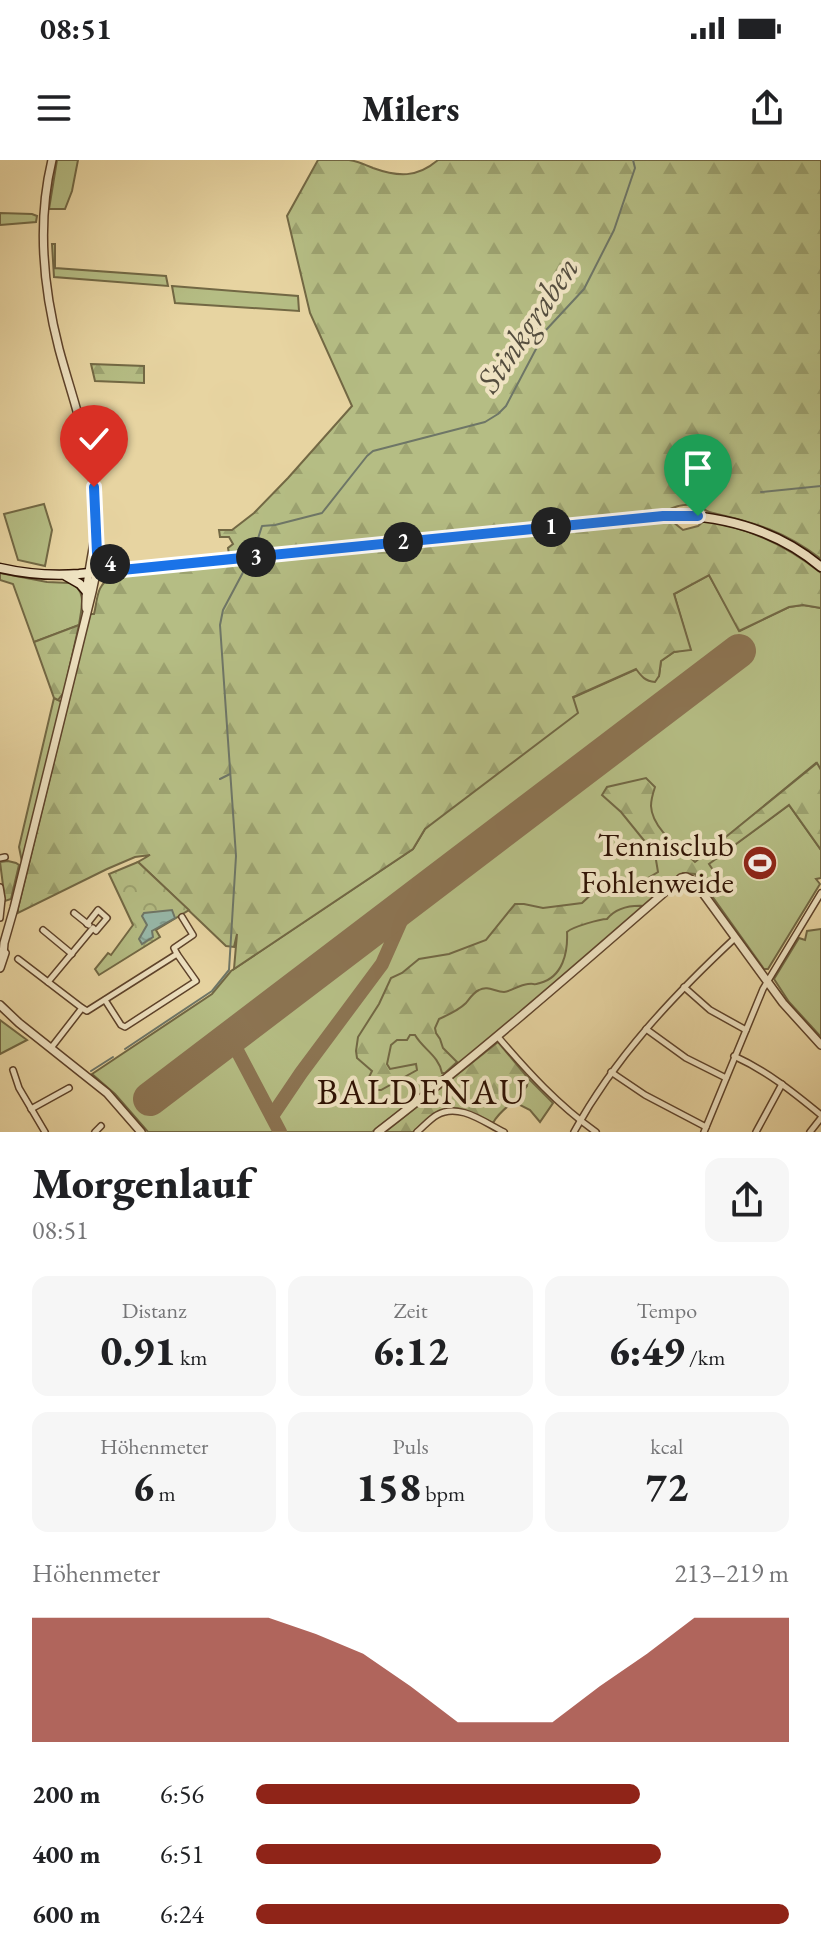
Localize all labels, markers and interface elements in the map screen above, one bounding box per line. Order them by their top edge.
text: 08:51 [40,9,112,48]
text: Milers [361,85,460,132]
icon: menu [32,86,76,130]
icon: share [745,86,789,130]
water label: Stinkgraben [465,248,588,401]
pin [60,405,128,487]
icon: check [72,417,116,461]
pin [664,434,732,516]
icon: arrive [676,446,720,490]
pin: 1 [531,507,571,547]
text: 1 [545,512,557,541]
pin: 2 [383,522,423,562]
text: 2 [397,527,409,556]
pin: 3 [236,537,276,577]
text: 3 [250,542,262,571]
pin: 4 [90,544,130,584]
text: 4 [104,549,116,578]
place label: Tennisclub Fohlenweide [580,824,734,903]
sports icon: Tennisclub Fohlenweide [741,844,779,882]
district label: BALDENAU [317,1068,527,1115]
text: Morgenlauf [32,1154,252,1211]
button: share [705,1158,789,1242]
text: 08:51 [32,1213,88,1247]
text: Distanz [122,1296,187,1325]
text: Zeit [393,1296,428,1325]
text: Tempo [637,1296,697,1325]
text: 0.91 [101,1325,176,1377]
text: 6:12 [372,1325,449,1377]
text: 6:49 [608,1325,685,1377]
text: km [176,1343,208,1372]
text: /km [685,1343,725,1372]
text: Höhenmeter [100,1432,208,1461]
text: Puls [392,1432,429,1461]
text: kcal [650,1432,683,1461]
text: 6 [133,1461,154,1513]
text: 158 [356,1461,421,1513]
text: 72 [645,1461,688,1513]
text: m [154,1479,176,1508]
text: bpm [421,1479,465,1508]
text: Höhenmeter [32,1556,160,1590]
text: 213–219 m [674,1556,789,1590]
text: 200 m [32,1777,100,1811]
text: 6:56 [160,1777,204,1811]
text: 400 m [32,1837,100,1871]
text: 6:51 [160,1837,204,1871]
text: 600 m [32,1897,100,1931]
text: 6:24 [160,1897,204,1931]

